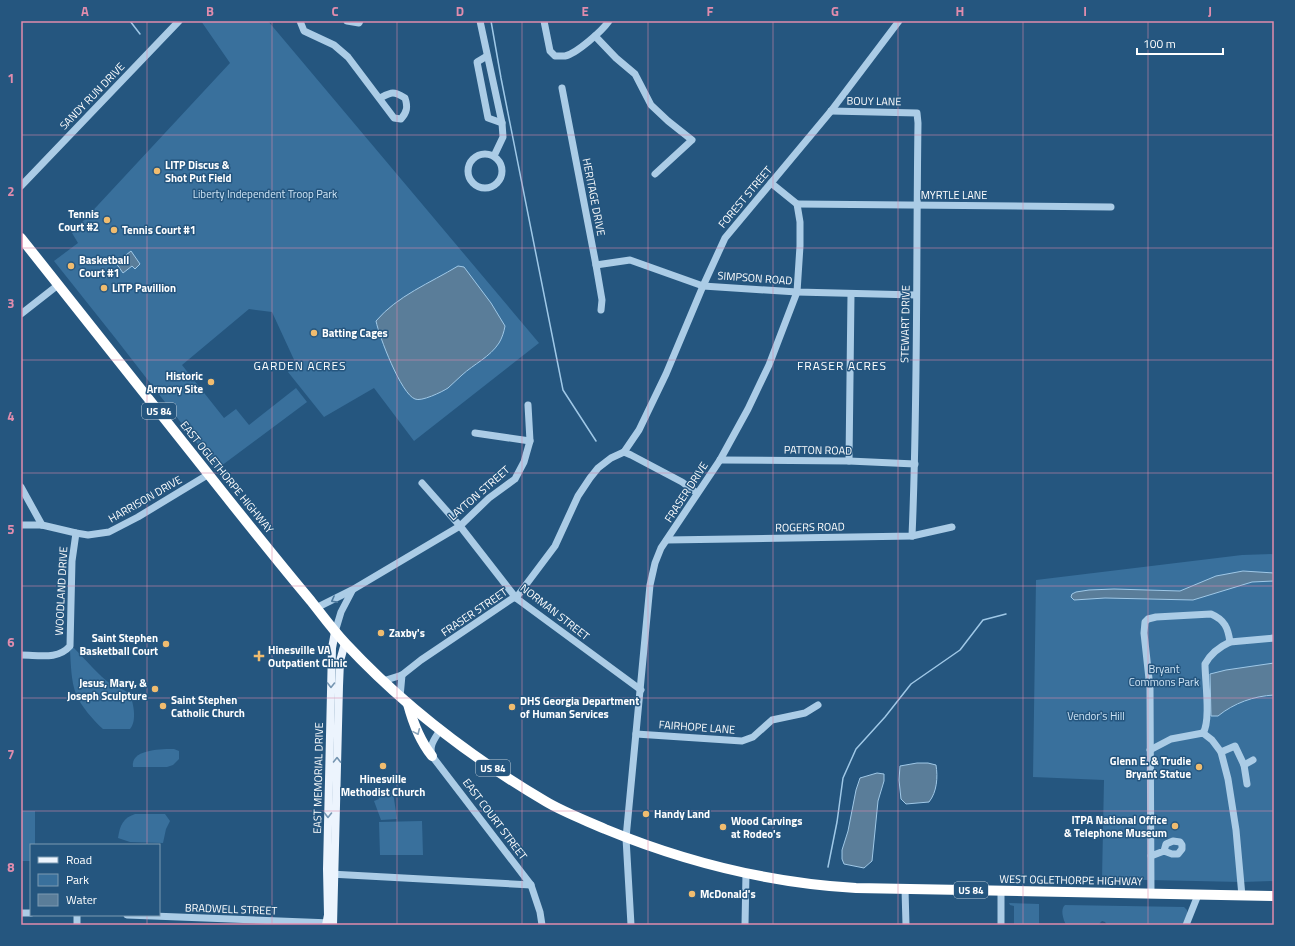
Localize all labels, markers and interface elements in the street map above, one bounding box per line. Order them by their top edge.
text: A [81,1,89,21]
text: B [206,1,214,21]
text: C [331,1,339,21]
text: D [456,1,464,21]
text: E [581,1,589,21]
text: F [707,1,714,21]
text: G [831,1,839,21]
text: H [956,1,964,21]
text: I [1083,1,1087,21]
text: J [1208,1,1212,21]
scale bar [1137,30,1223,56]
text: 100 m [1143,34,1176,53]
street label: SANDY RUN DRIVE [56,59,128,133]
text: 1 [7,68,15,88]
street label: BOUY LANE [846,93,902,109]
place label: LITP Discus & Shot Put Field [165,157,232,186]
street label: HERITAGE DRIVE [579,157,609,237]
street label: FOREST STREET [714,162,776,231]
marker: LITP Discus & Shot Put Field [152,166,162,176]
text: 2 [7,181,15,201]
park label: Liberty Independent Troop Park [193,186,338,202]
street label: MYRTLE LANE [921,187,987,203]
place label: Tennis Court #2 [58,206,99,235]
marker: Tennis Court #2 [102,215,112,225]
place label: Tennis Court #1 [122,222,196,238]
marker: Tennis Court #1 [109,225,119,235]
place label: Basketball Court #1 [79,252,129,281]
marker: Basketball Court #1 [66,261,76,271]
street label: SIMPSON ROAD [717,267,793,289]
place label: LITP Pavillion [112,280,176,296]
marker: LITP Pavillion [99,283,109,293]
street label: STEWART DRIVE [896,285,914,363]
text: 3 [7,293,15,313]
place label: Batting Cages [322,325,388,341]
marker: Batting Cages [309,328,319,338]
district label: GARDEN ACRES [253,356,347,375]
district label: FRASER ACRES [797,356,887,375]
place label: Historic Armory Site [147,368,203,397]
marker: Historic Armory Site [206,377,216,387]
road number: US 84 [142,403,176,419]
text: 4 [7,406,15,426]
street label: EAST OGLETHORPE HIGHWAY [177,417,277,537]
street label: PATTON ROAD [784,441,852,459]
street label: FRASER DRIVE [660,459,712,525]
street label: LAYTON STREET [445,462,513,524]
street label: HARRISON DRIVE [105,471,185,527]
street label: ROGERS ROAD [775,518,845,536]
text: 5 [7,519,15,539]
street label: WOODLAND DRIVE [51,546,71,636]
street label: NORMAN STREET [517,580,593,644]
street label: FRASER STREET [438,584,510,640]
one-way arrow [331,595,338,602]
place label: Zaxby's [389,625,425,641]
marker: Zaxby's [376,628,386,638]
place label: Saint Stephen Basketball Court [79,630,158,659]
text: 6 [7,632,15,652]
marker: Saint Stephen Basketball Court [161,639,171,649]
place label: Hinesville VA Outpatient Clinic [268,642,348,671]
marker: Hinesville VA Outpatient Clinic [253,650,265,662]
park label: Bryant Commons Park [1129,661,1200,690]
place label: Jesus, Mary, & Joseph Sculpture [67,675,147,704]
one-way arrow [327,682,335,688]
marker: Jesus, Mary, & Joseph Sculpture [150,684,160,694]
place label: Saint Stephen Catholic Church [171,692,245,721]
place label: DHS Georgia Department of Human Services [520,693,639,722]
marker: Saint Stephen Catholic Church [158,701,168,711]
marker: DHS Georgia Department of Human Services [507,702,517,712]
park label: Vendor's Hill [1067,708,1125,724]
street label: FAIRHOPE LANE [658,716,736,738]
street label: EAST MEMORIAL DRIVE [309,722,327,834]
one-way arrow [413,728,421,735]
text: 7 [7,744,15,764]
place label: Glenn E. & Trudie Bryant Statue [1110,753,1191,782]
one-way arrow [333,757,341,763]
road number: US 84 [476,760,510,776]
marker: Hinesville Methodist Church [378,761,388,771]
marker: Glenn E. & Trudie Bryant Statue [1194,762,1204,772]
place label: Hinesville Methodist Church [341,771,425,800]
street label: EAST COURT STREET [459,775,531,863]
place label: Handy Land [654,806,710,822]
marker: Handy Land [641,809,651,819]
one-way arrow [324,812,332,818]
place label: ITPA National Office & Telephone Museum [1064,812,1167,841]
place label: Wood Carvings at Rodeo's [731,813,802,842]
marker: ITPA National Office & Telephone Museum [1170,821,1180,831]
marker: Wood Carvings at Rodeo's [718,822,728,832]
legend [30,844,160,916]
text: Road [66,850,92,869]
text: 8 [7,857,15,877]
text: Park [66,870,89,889]
street label: WEST OGLETHORPE HIGHWAY [999,871,1143,889]
road number: US 84 [954,882,988,898]
place label: McDonald's [700,886,756,902]
marker: McDonald's [687,889,697,899]
text: Water [66,890,97,909]
street label: BRADWELL STREET [185,899,278,919]

